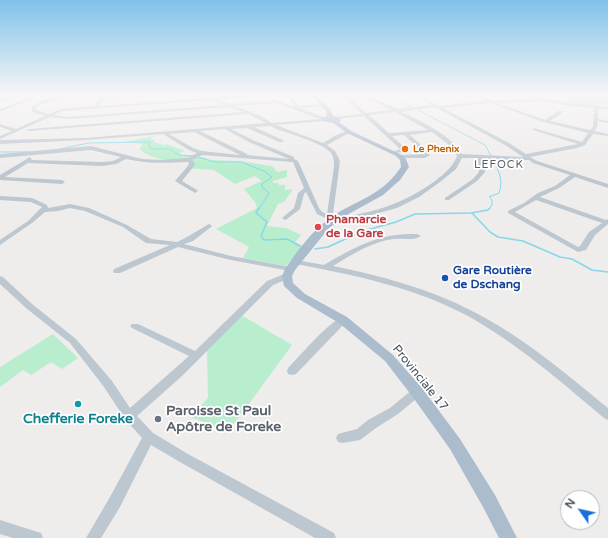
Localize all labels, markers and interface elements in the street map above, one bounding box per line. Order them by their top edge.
place label: Le Phenix [413,143,459,155]
marker: Le Phenix [400,144,410,154]
district label: LEFOCK [474,158,524,172]
place label: Phamarcie de la Gare [326,213,386,241]
marker: Phamarcie de la Gare [313,222,323,232]
place label: Gare Routière de Dschang [453,264,532,292]
marker: Gare Routière de Dschang [440,273,450,283]
street label: Provinciale 17 [389,342,451,414]
marker: Chefferie Foreke [73,399,83,409]
place label: Paroisse St Paul Apôtre de Foreke [166,403,281,436]
place label: Chefferie Foreke [23,411,133,427]
marker: Paroisse St Paul Apôtre de Foreke [153,414,163,424]
north arrow [560,490,600,530]
text: N [563,496,578,511]

